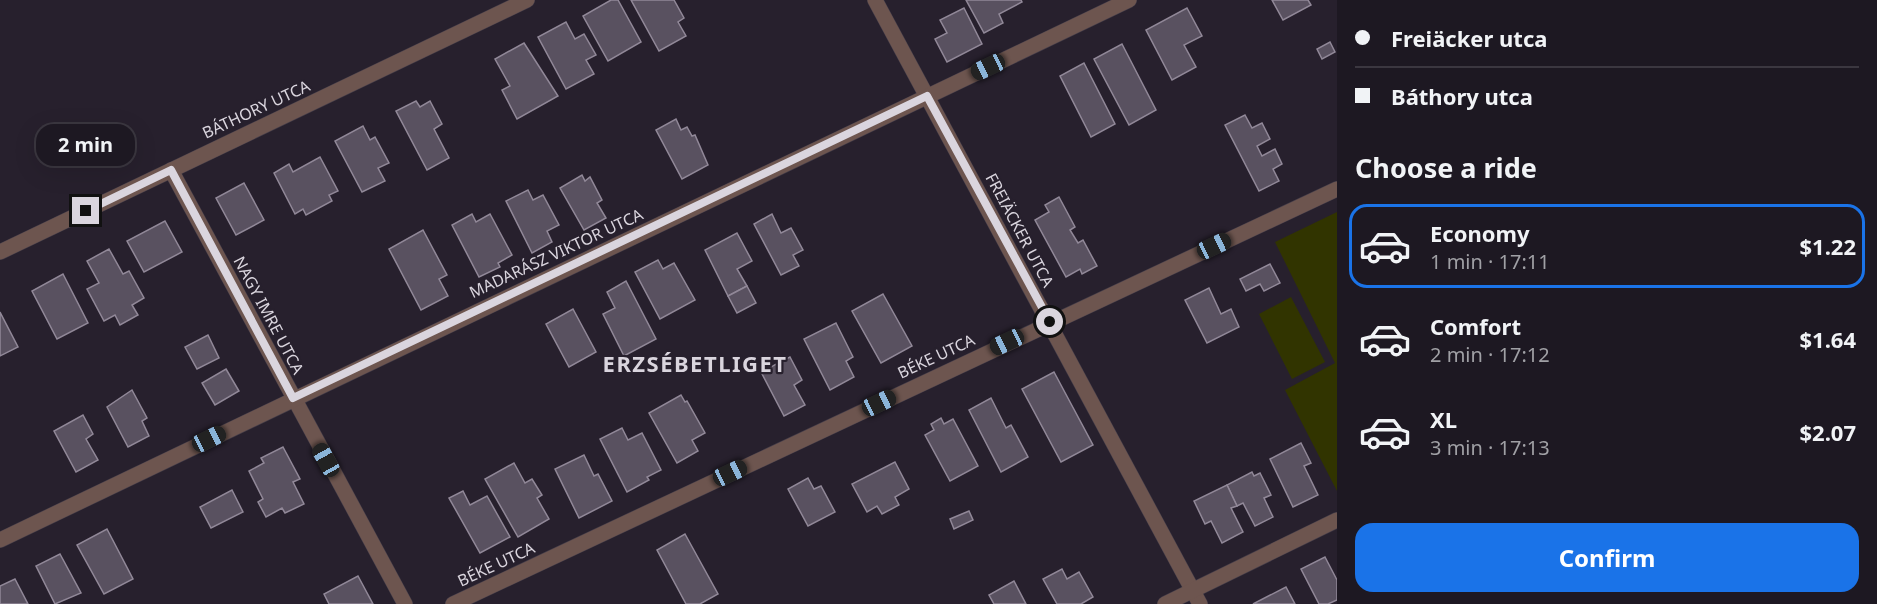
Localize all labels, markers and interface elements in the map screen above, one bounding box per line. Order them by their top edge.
text: Freiäcker utca [1391,23,1547,53]
car [968,51,1008,83]
street label: BÁTHORY UTCA [199,74,314,144]
text: Báthory utca [1391,81,1533,111]
callout: 2 min [36,124,136,166]
text: 2 min [58,131,113,158]
text: Choose a ride [1355,149,1537,186]
street label: FREIÄCKER UTCA [981,169,1060,292]
route end [72,197,99,224]
street label: MADARÁSZ VIKTOR UTCA [466,203,647,303]
text: Economy [1430,218,1529,248]
icon: car [1358,219,1412,273]
car [1194,230,1234,262]
text: $1.22 [1799,231,1856,261]
text: 1 min · 17:11 [1430,248,1550,275]
street label: NAGY IMRE UTCA [229,252,310,378]
route start [1036,308,1063,335]
text: Comfort [1430,311,1521,341]
icon: car [1358,312,1412,366]
text: $1.64 [1799,324,1856,354]
car [987,326,1027,358]
street label: BÉKE UTCA [894,328,979,383]
text: 2 min · 17:12 [1430,341,1550,368]
district label: ERZSÉBETLIGET [603,348,787,378]
car [859,387,899,419]
text: XL [1430,404,1457,434]
icon: car [1358,405,1412,459]
text: $2.07 [1799,417,1856,447]
car [189,423,229,455]
text: 3 min · 17:13 [1430,434,1550,461]
car [309,440,343,480]
car [710,457,750,489]
button: Confirm [1355,523,1859,592]
street label: BÉKE UTCA [454,536,539,591]

